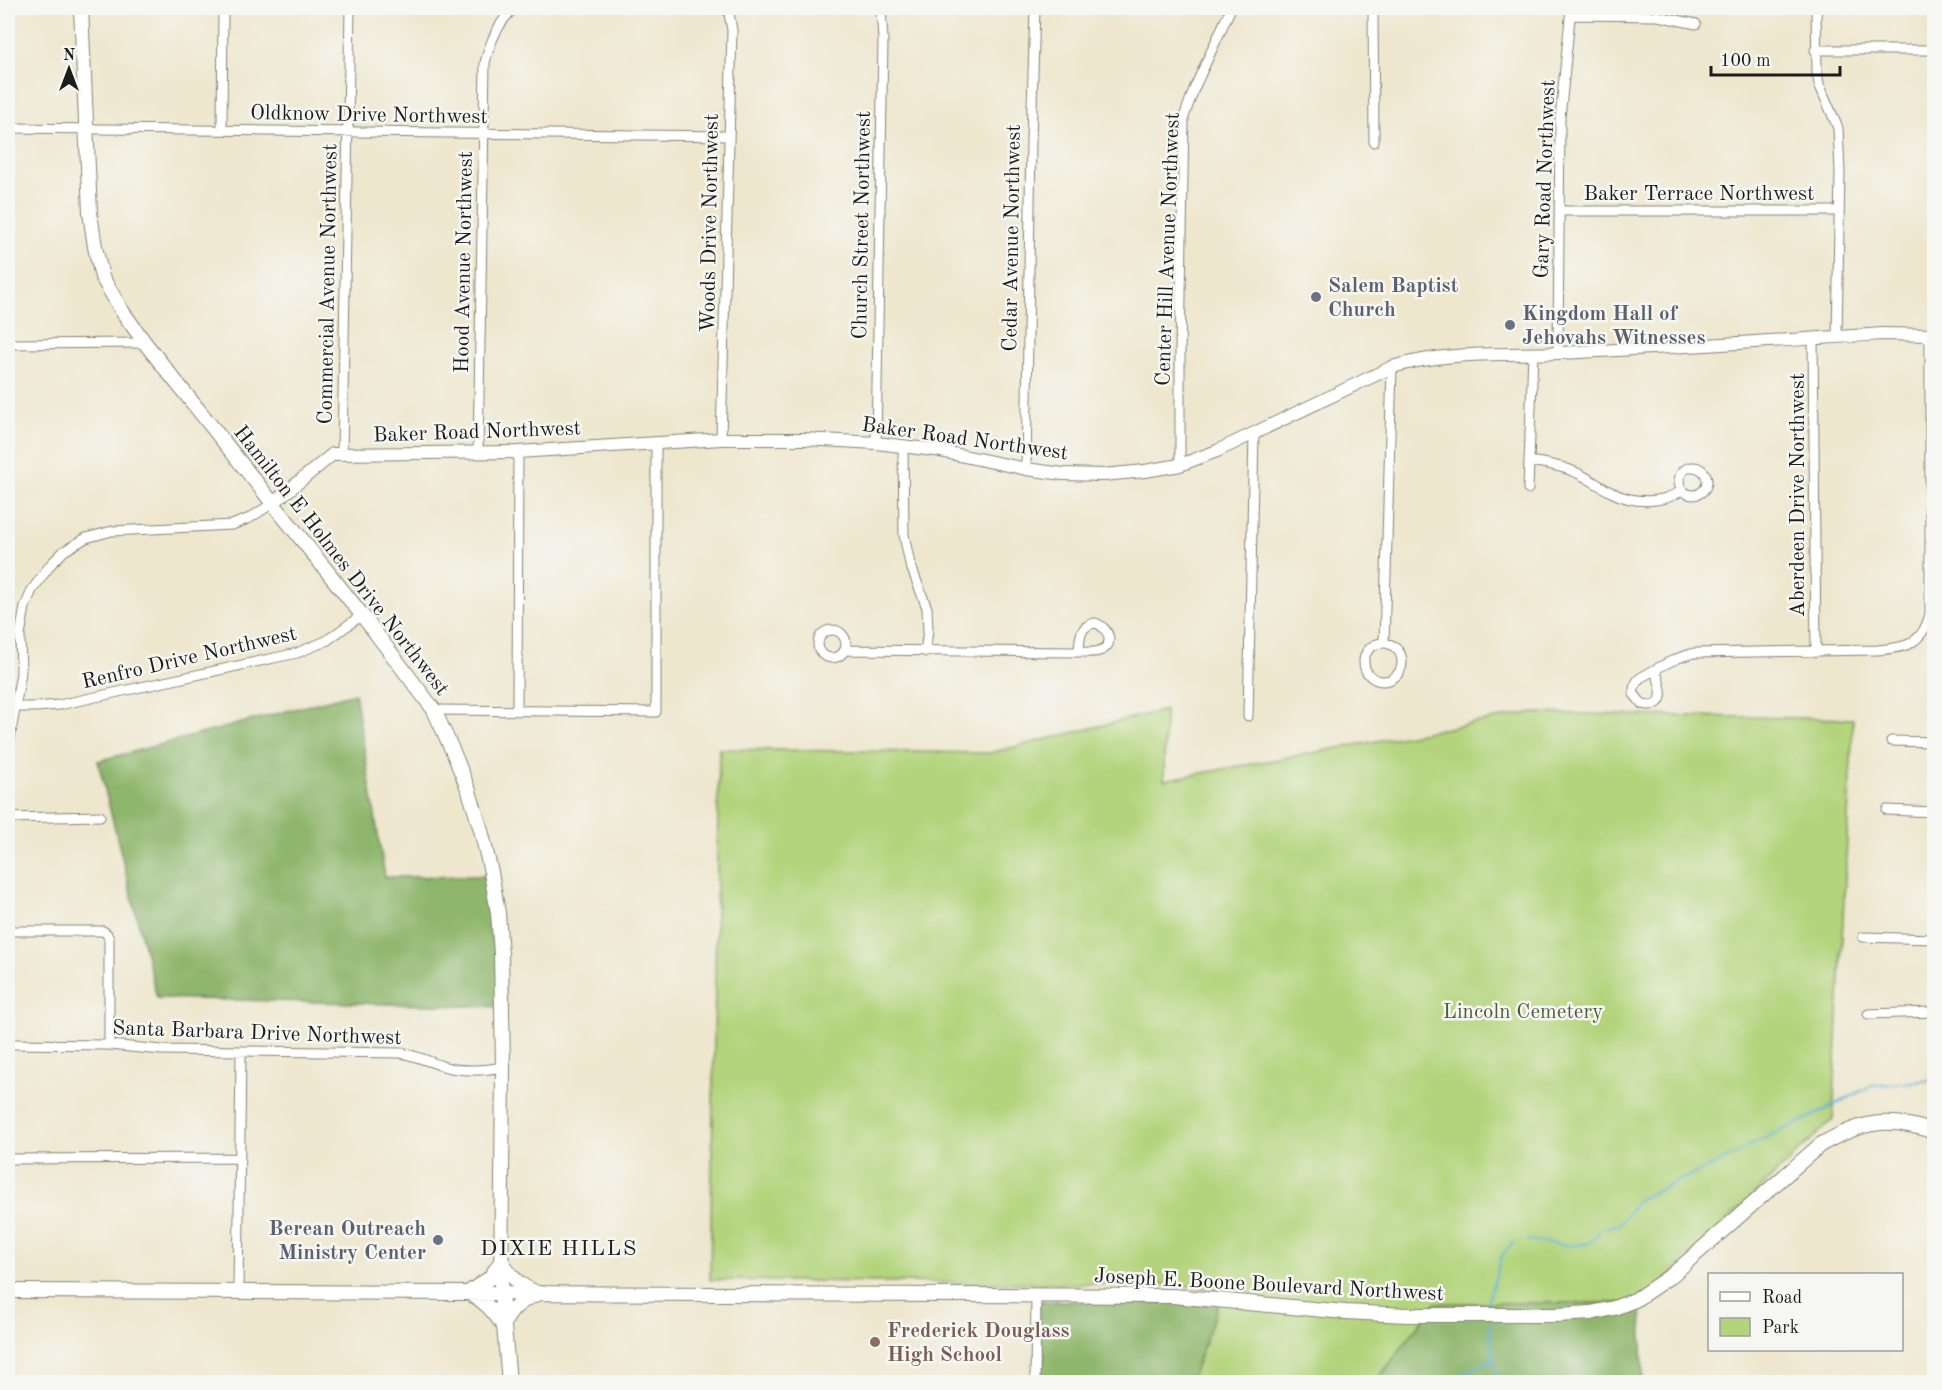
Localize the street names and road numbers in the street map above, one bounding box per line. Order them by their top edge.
street label: Gary Road Northwest [1532,79,1559,279]
street label: Oldknow Drive Northwest [250,103,488,128]
street label: Church Street Northwest [850,111,875,340]
street label: Center Hill Avenue Northwest [1153,112,1184,386]
street label: Woods Drive Northwest [698,113,723,333]
street label: Cedar Avenue Northwest [1000,124,1025,352]
street label: Commercial Avenue Northwest [316,143,341,425]
street label: Hood Avenue Northwest [452,151,477,373]
street label: Baker Terrace Northwest [1584,184,1814,205]
street label: Aberdeen Drive Northwest [1788,373,1809,617]
street label: Baker Road Northwest [860,415,1069,464]
street label: Baker Road Northwest [373,418,581,447]
street label: Hamilton E Holmes Drive Northwest [229,422,453,700]
street label: Renfro Drive Northwest [80,624,299,693]
street label: Santa Barbara Drive Northwest [112,1018,402,1049]
street label: Joseph E. Boone Boulevard Northwest [1093,1266,1444,1305]

